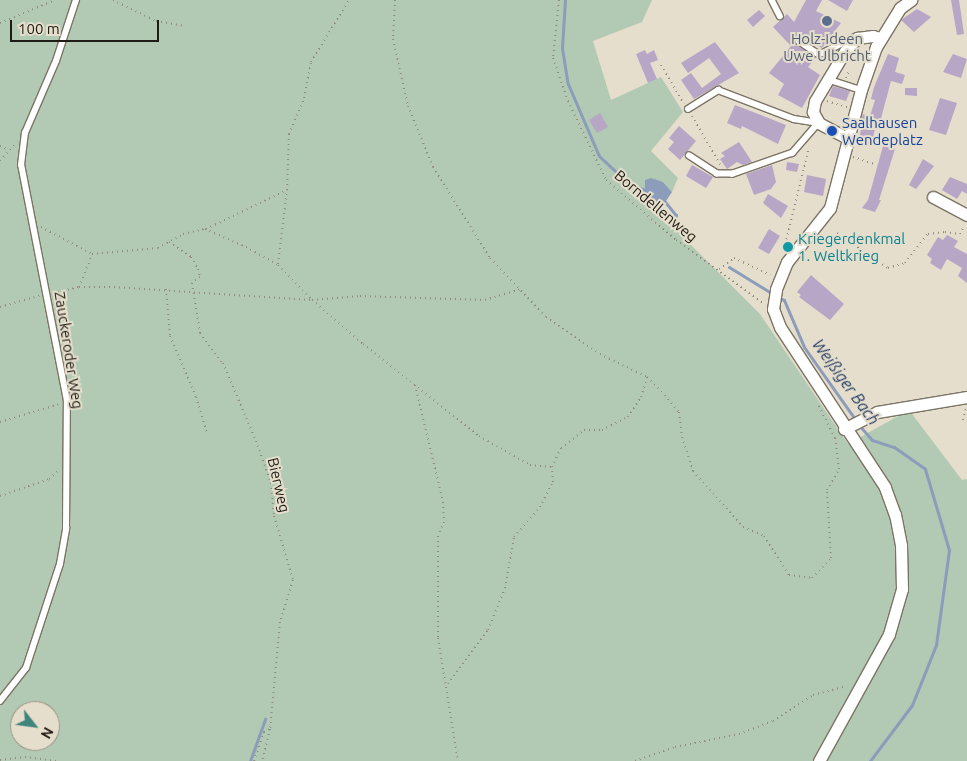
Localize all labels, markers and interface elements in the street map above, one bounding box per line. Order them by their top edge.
scale bar [12,10,161,42]
marker: Holz-Ideen Uwe Ulbricht [821,15,833,27]
text: 100 m [18,20,60,37]
place label: Holz-Ideen Uwe Ulbricht [783,29,871,64]
place label: Saalhausen Wendeplatz [842,113,923,148]
marker: Saalhausen Wendeplatz [826,125,838,137]
street label: Borndellenweg [611,166,701,246]
place label: Kriegerdenkmal 1. Weltkrieg [798,229,905,264]
marker: Kriegerdenkmal 1. Weltkrieg [782,241,794,253]
street label: Zauckeroder Weg [51,290,87,410]
water label: Weißiger Bach [809,335,883,429]
street label: Bierweg [264,456,294,514]
north arrow [10,701,60,751]
text: N [38,724,57,742]

